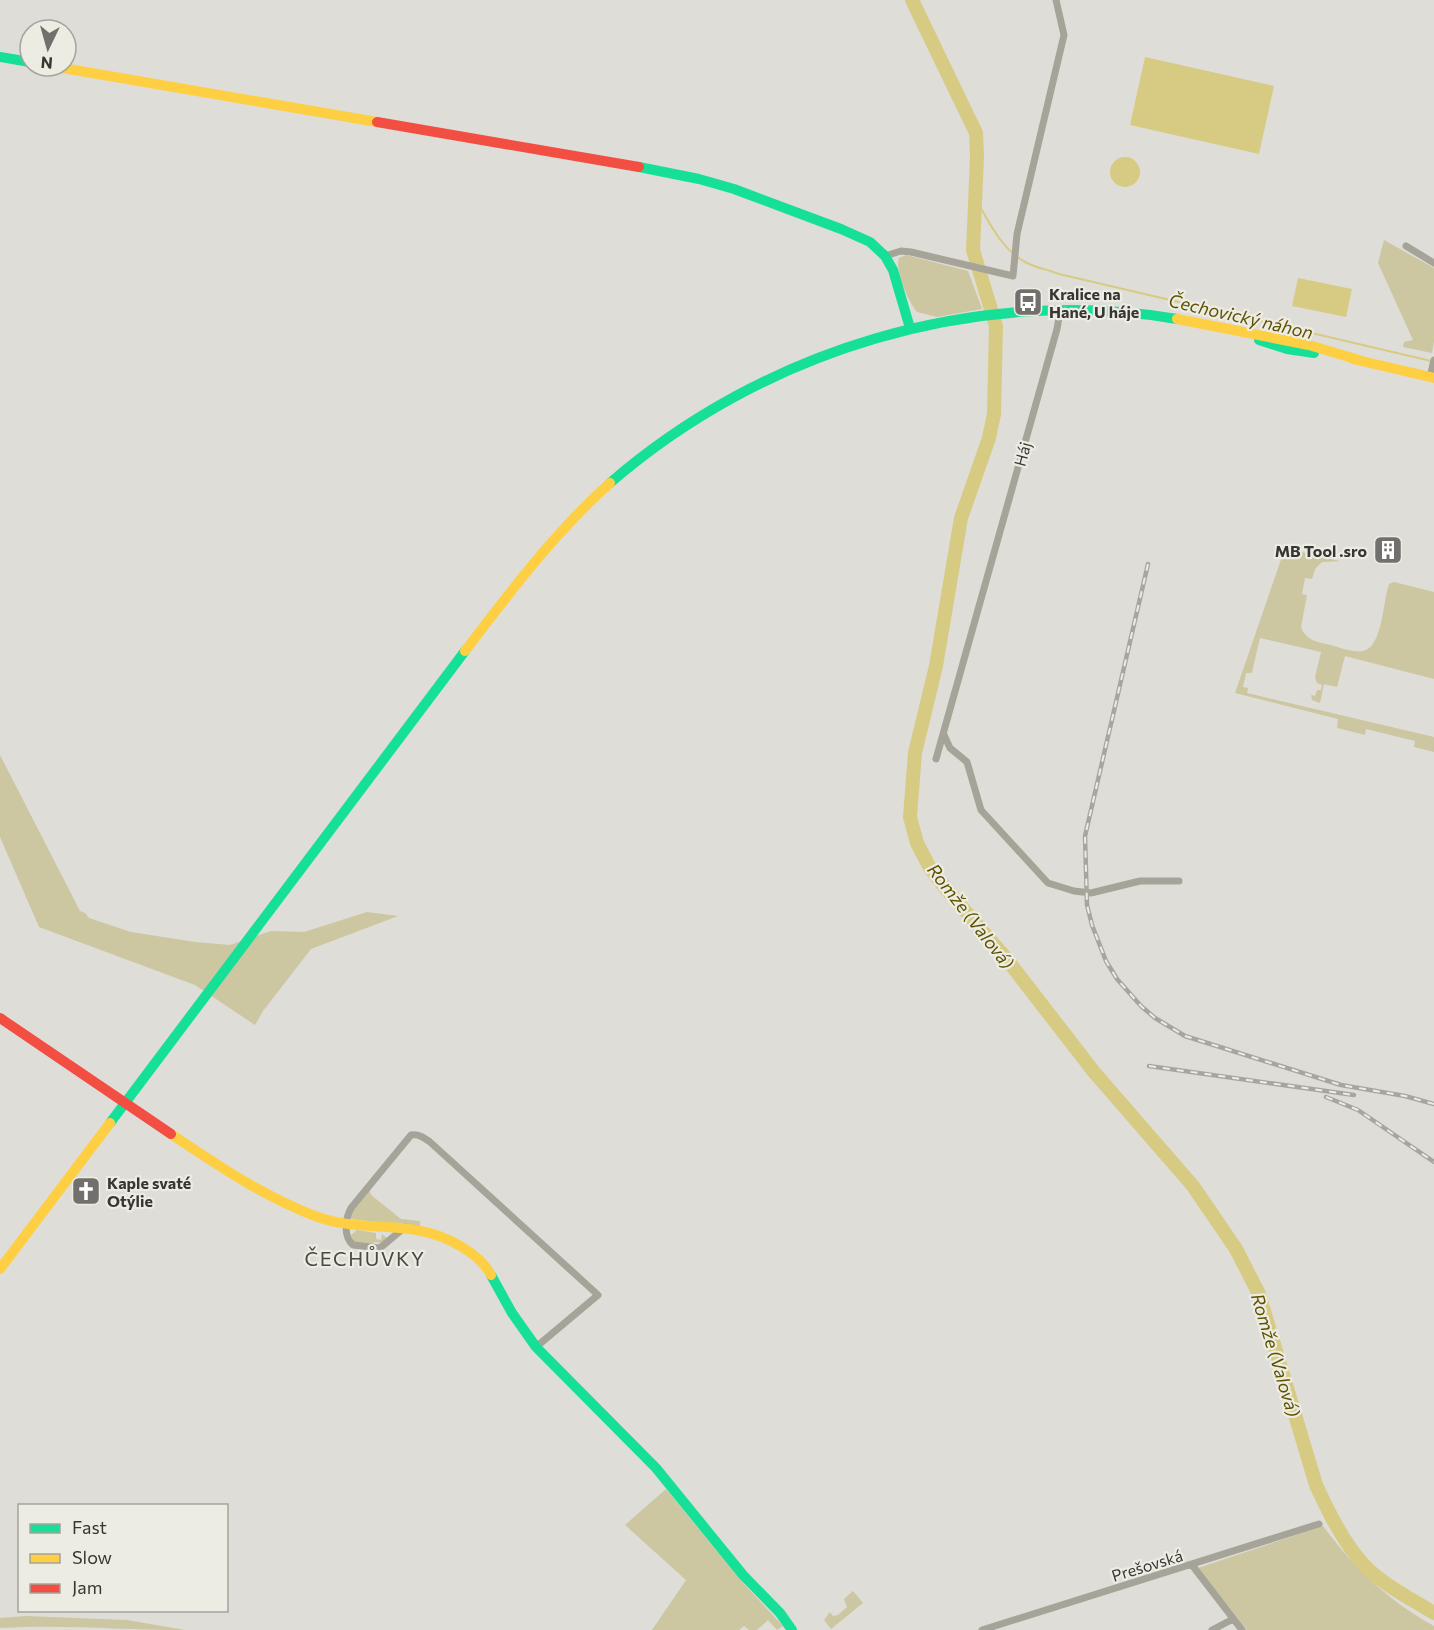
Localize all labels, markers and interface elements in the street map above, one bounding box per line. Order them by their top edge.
north arrow [18,18,78,78]
text: N [40,53,53,73]
place label: Kralice na Hané, U háje [1049,284,1139,321]
bus stop icon: Kralice na Hané, U háje [1012,286,1044,318]
water label: Čechovický náhon [1167,289,1315,343]
street label: Háj [1010,440,1034,468]
building icon: MB Tool .sro [1372,534,1404,566]
place label: MB Tool .sro [1275,541,1367,560]
water label: Romže (Valová) [923,859,1019,973]
place label: Kaple svaté Otýlie [107,1173,191,1210]
church icon: Kaple svaté Otýlie [70,1175,102,1207]
district label: ČECHŮVKY [304,1246,426,1270]
water label: Romže (Valová) [1247,1291,1305,1419]
legend [18,1504,228,1612]
text: Fast [72,1516,107,1538]
street label: Prešovská [1109,1545,1185,1585]
text: Slow [72,1546,112,1568]
text: Jam [72,1576,102,1598]

